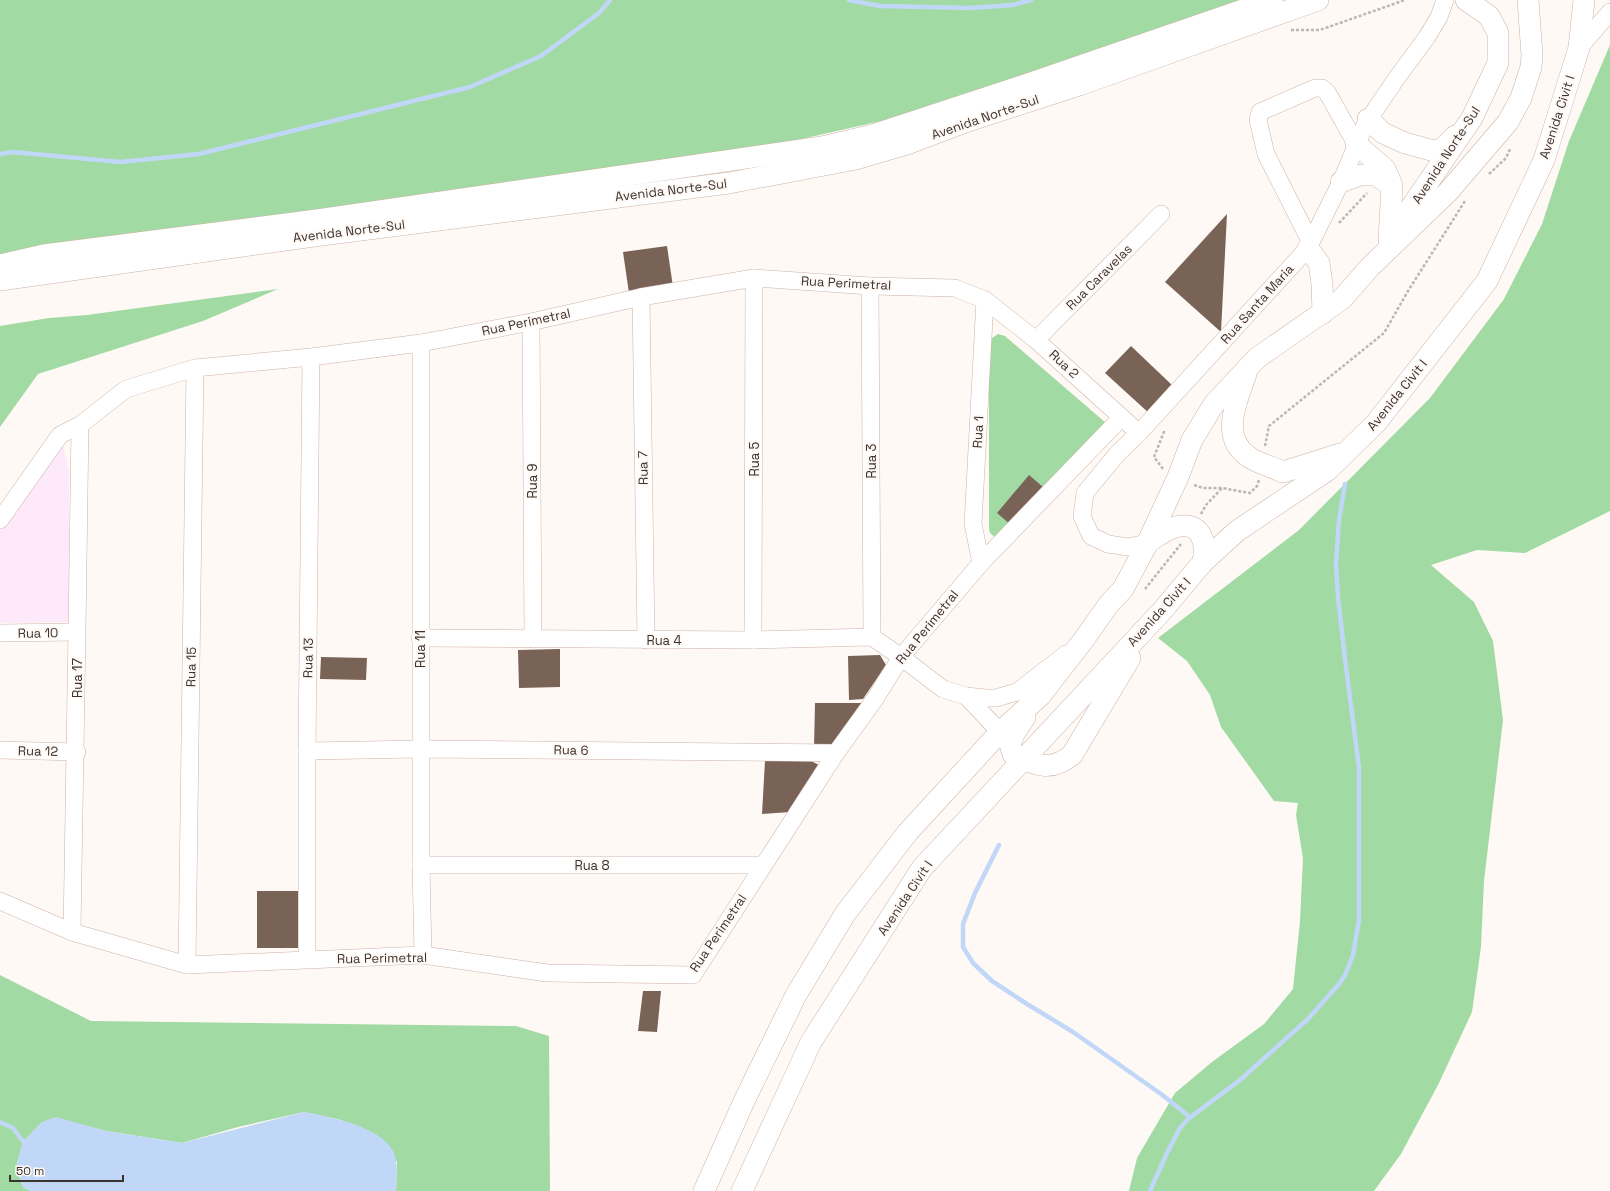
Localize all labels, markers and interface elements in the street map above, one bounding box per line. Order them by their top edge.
street label: Avenida Civit I [1535,73,1579,161]
street label: Avenida Norte-Sul [929,91,1041,143]
street label: Avenida Norte-Sul [1408,103,1484,207]
street label: Avenida Norte-Sul [614,175,728,205]
street label: Avenida Norte-Sul [292,216,406,246]
street label: Rua Caravelas [1062,240,1136,314]
street label: Rua Santa Maria [1217,260,1298,347]
street label: Rua Perimetral [800,272,892,294]
street label: Rua Perimetral [480,304,572,340]
street label: Rua 2 [1045,346,1083,382]
street label: Avenida Civit I [1363,356,1431,434]
street label: Rua 1 [969,415,987,449]
street label: Rua 5 [746,441,763,476]
street label: Rua 3 [863,443,880,478]
street label: Rua 7 [634,451,652,485]
street label: Rua 9 [524,463,541,498]
street label: Avenida Civit I [1124,574,1194,650]
street label: Rua Perimetral [892,587,962,667]
street label: Rua 10 [17,624,59,642]
street label: Rua 11 [412,630,429,668]
street label: Rua 4 [646,632,682,649]
street label: Rua 13 [299,638,317,678]
street label: Rua 15 [182,647,200,687]
street label: Rua 17 [69,658,86,698]
street label: Rua 6 [553,741,589,759]
street label: Rua 12 [18,742,58,760]
street label: Rua 8 [574,857,610,874]
street label: Avenida Civit I [874,857,936,939]
street label: Rua Perimetral [686,891,750,975]
street label: Rua Perimetral [337,949,427,967]
scale bar [10,1157,123,1183]
text: 50 m [16,1163,44,1179]

